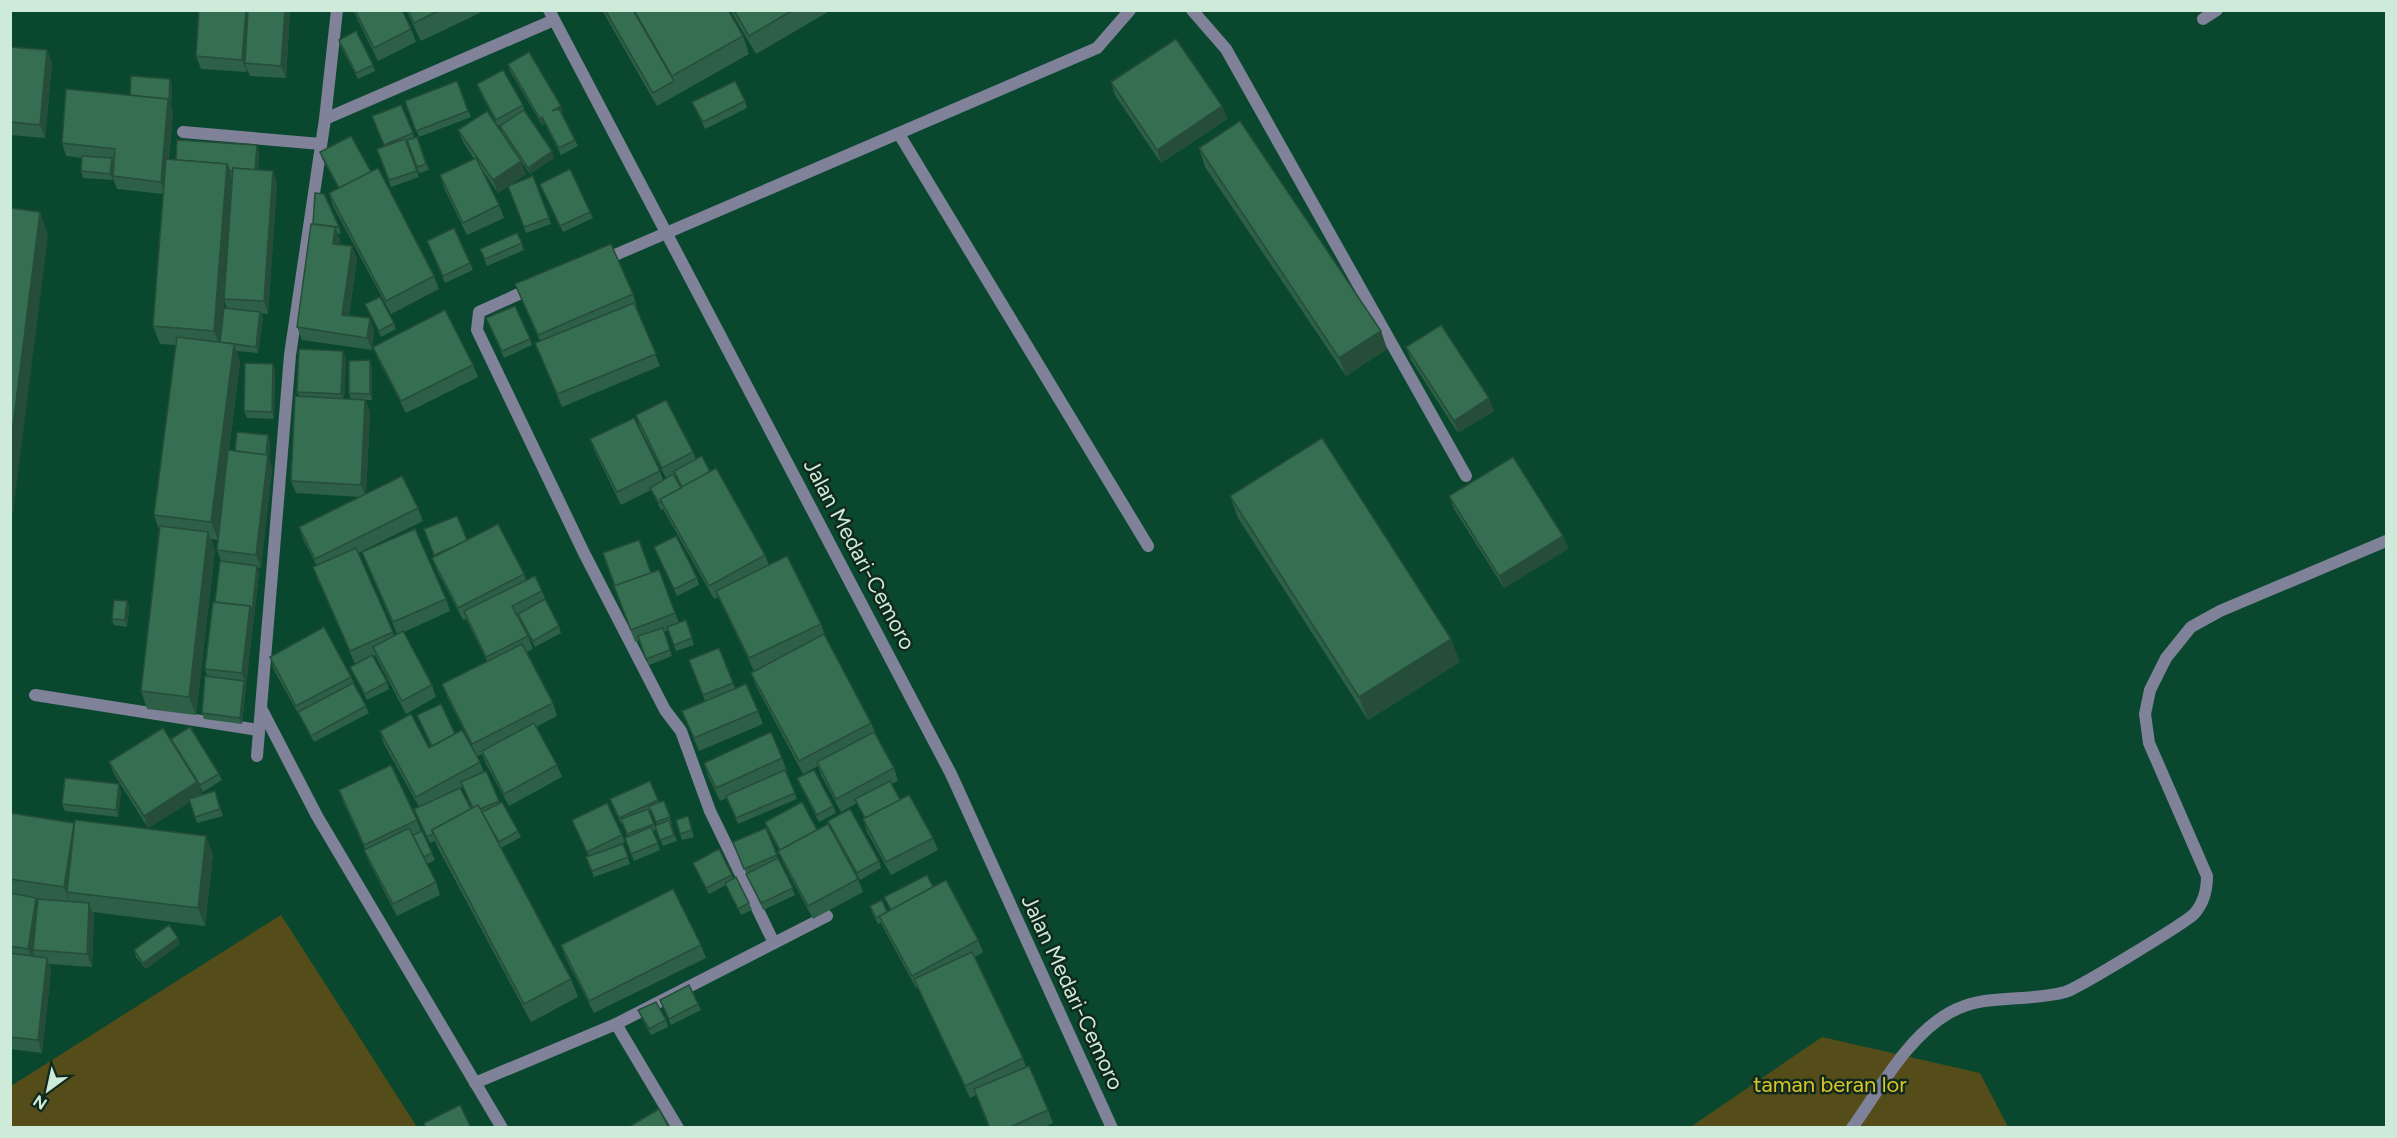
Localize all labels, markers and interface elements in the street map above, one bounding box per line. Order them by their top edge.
street label: Jalan Medari-Cemoro [798,454,921,654]
street label: Jalan Medari-Cemoro [1015,890,1130,1094]
north arrow [18,1060,78,1120]
park label: taman beran lor [1753,1071,1907,1098]
text: N [30,1091,50,1113]

